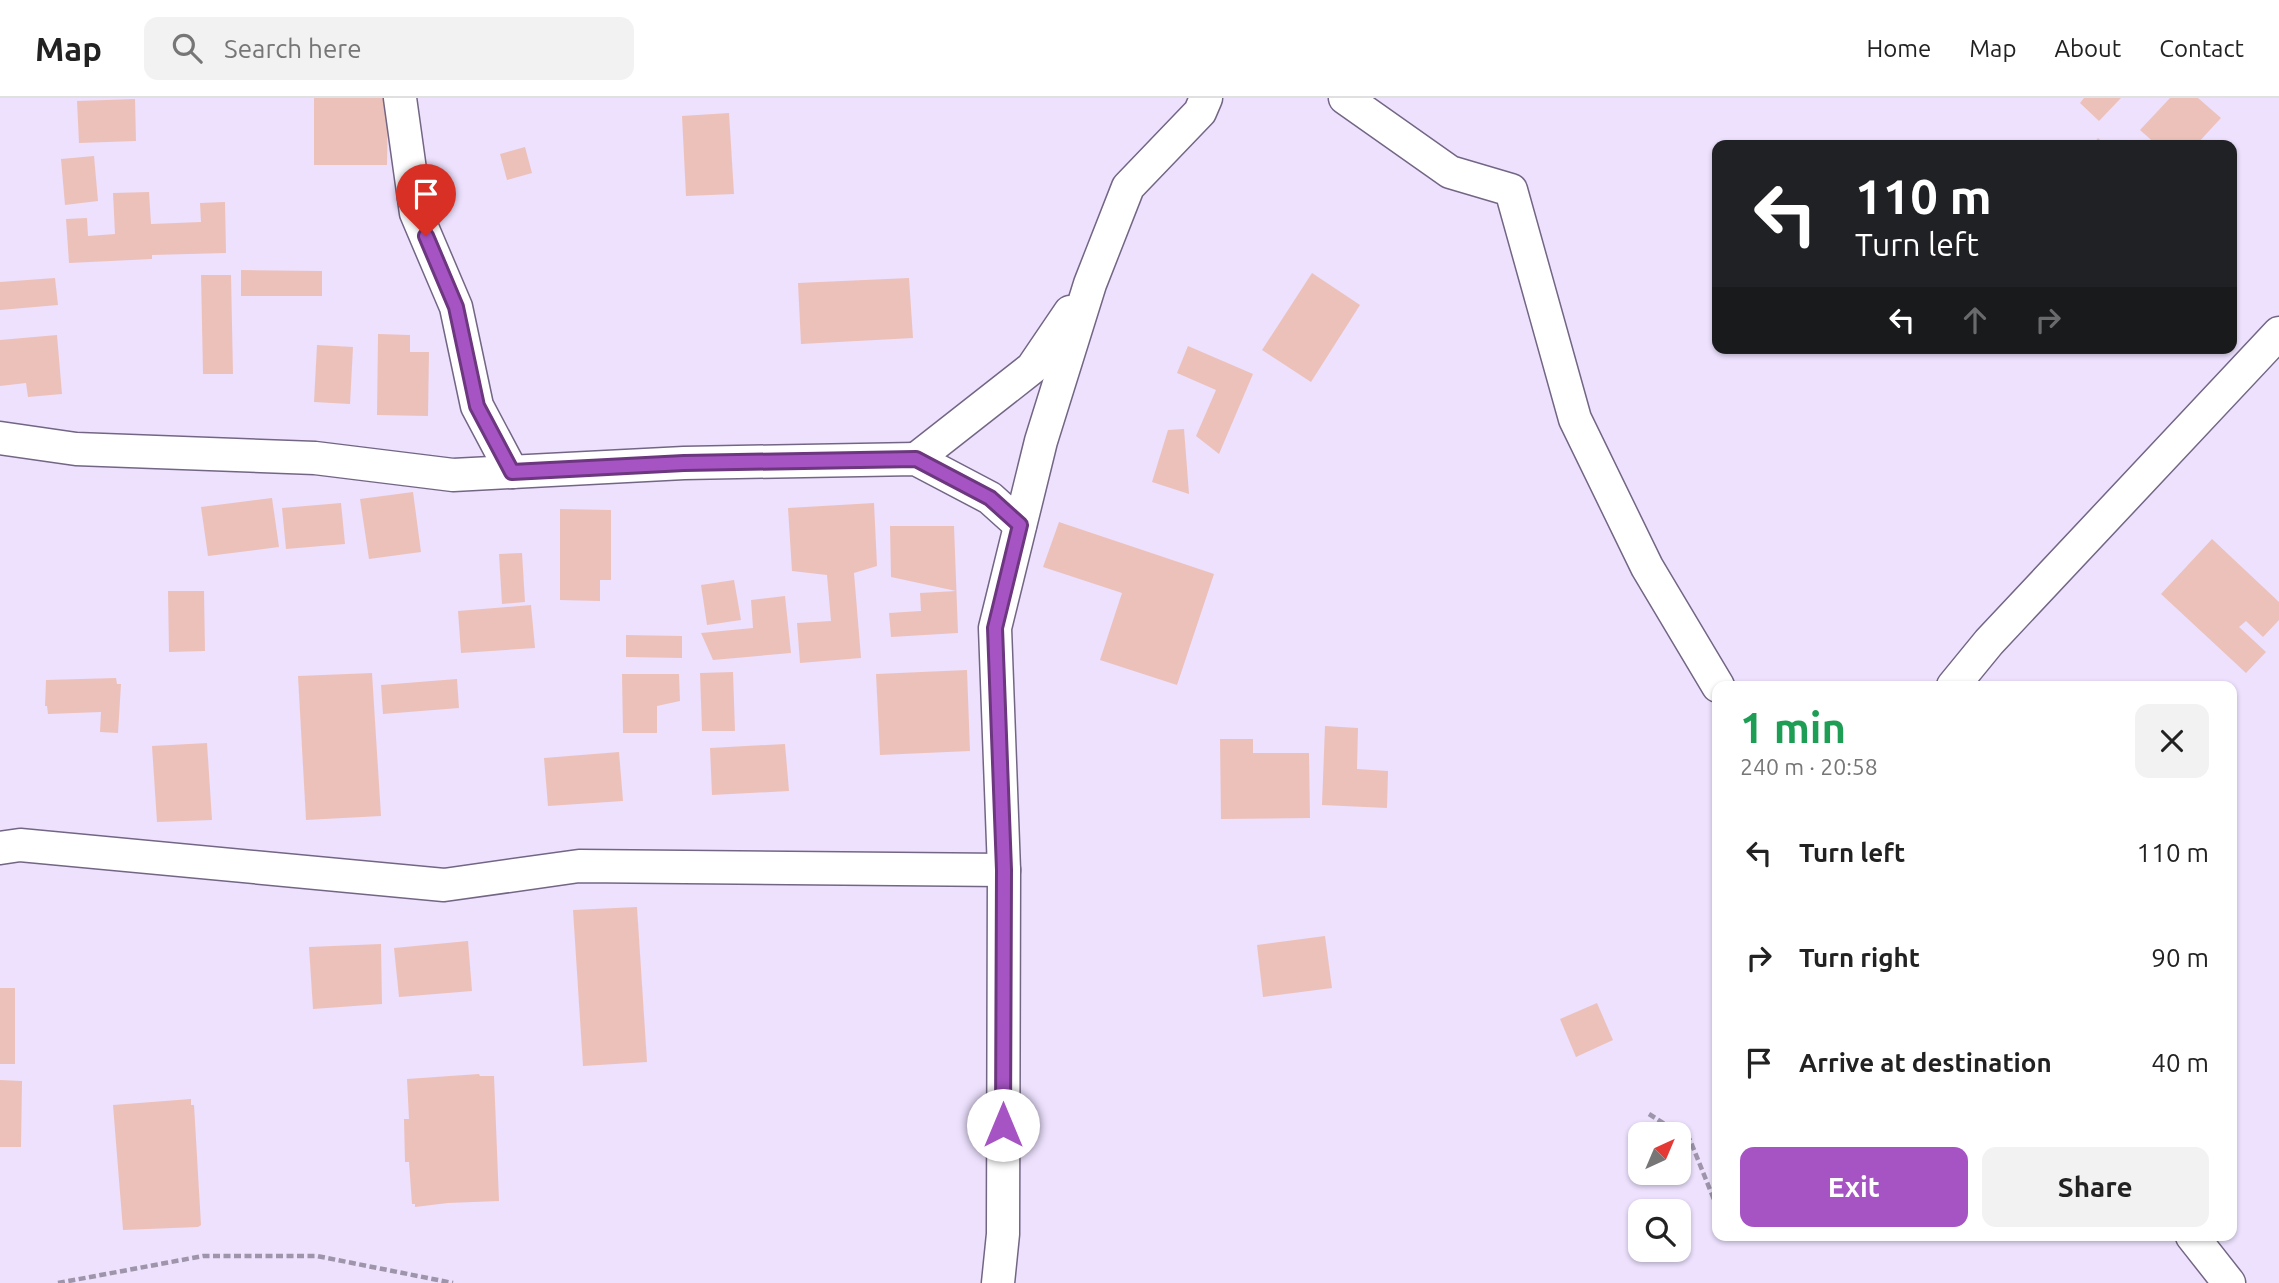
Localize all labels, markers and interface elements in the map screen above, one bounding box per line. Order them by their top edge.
search box [144,17,634,80]
icon: search [168,29,206,67]
text: Map [35,30,102,67]
text: Search here [224,34,362,63]
text: Home [1866,35,1931,62]
text: Map [1969,35,2016,62]
text: About [2054,35,2121,62]
text: Contact [2159,35,2244,62]
pin [396,164,456,236]
icon: left [1740,168,1831,259]
text: 110 m [1855,168,1992,223]
icon: arrive [407,175,445,213]
text: Turn left [1855,226,1979,262]
icon: left [1883,301,1921,339]
icon: ahead [1956,301,1994,339]
icon: right [2029,301,2067,339]
text: 1 min [1740,704,1846,751]
button: close [2135,704,2209,778]
text: 240 m · 20:58 [1740,754,1878,779]
icon: left [1740,834,1778,872]
text: Turn left [1799,838,1905,867]
text: 110 m [2137,838,2209,867]
icon: right [1740,939,1778,977]
text: Turn right [1799,943,1920,972]
text: 90 m [2151,943,2209,972]
icon: arrive [1740,1044,1778,1082]
text: Arrive at destination [1799,1048,2052,1077]
text: 40 m [2151,1048,2209,1077]
position arrow [966,1088,1040,1162]
north arrow [1628,1122,1690,1185]
map controls [1628,1122,1691,1262]
button: Exit [1740,1147,1968,1227]
button: Share [1982,1147,2209,1227]
button: search [1628,1199,1691,1262]

